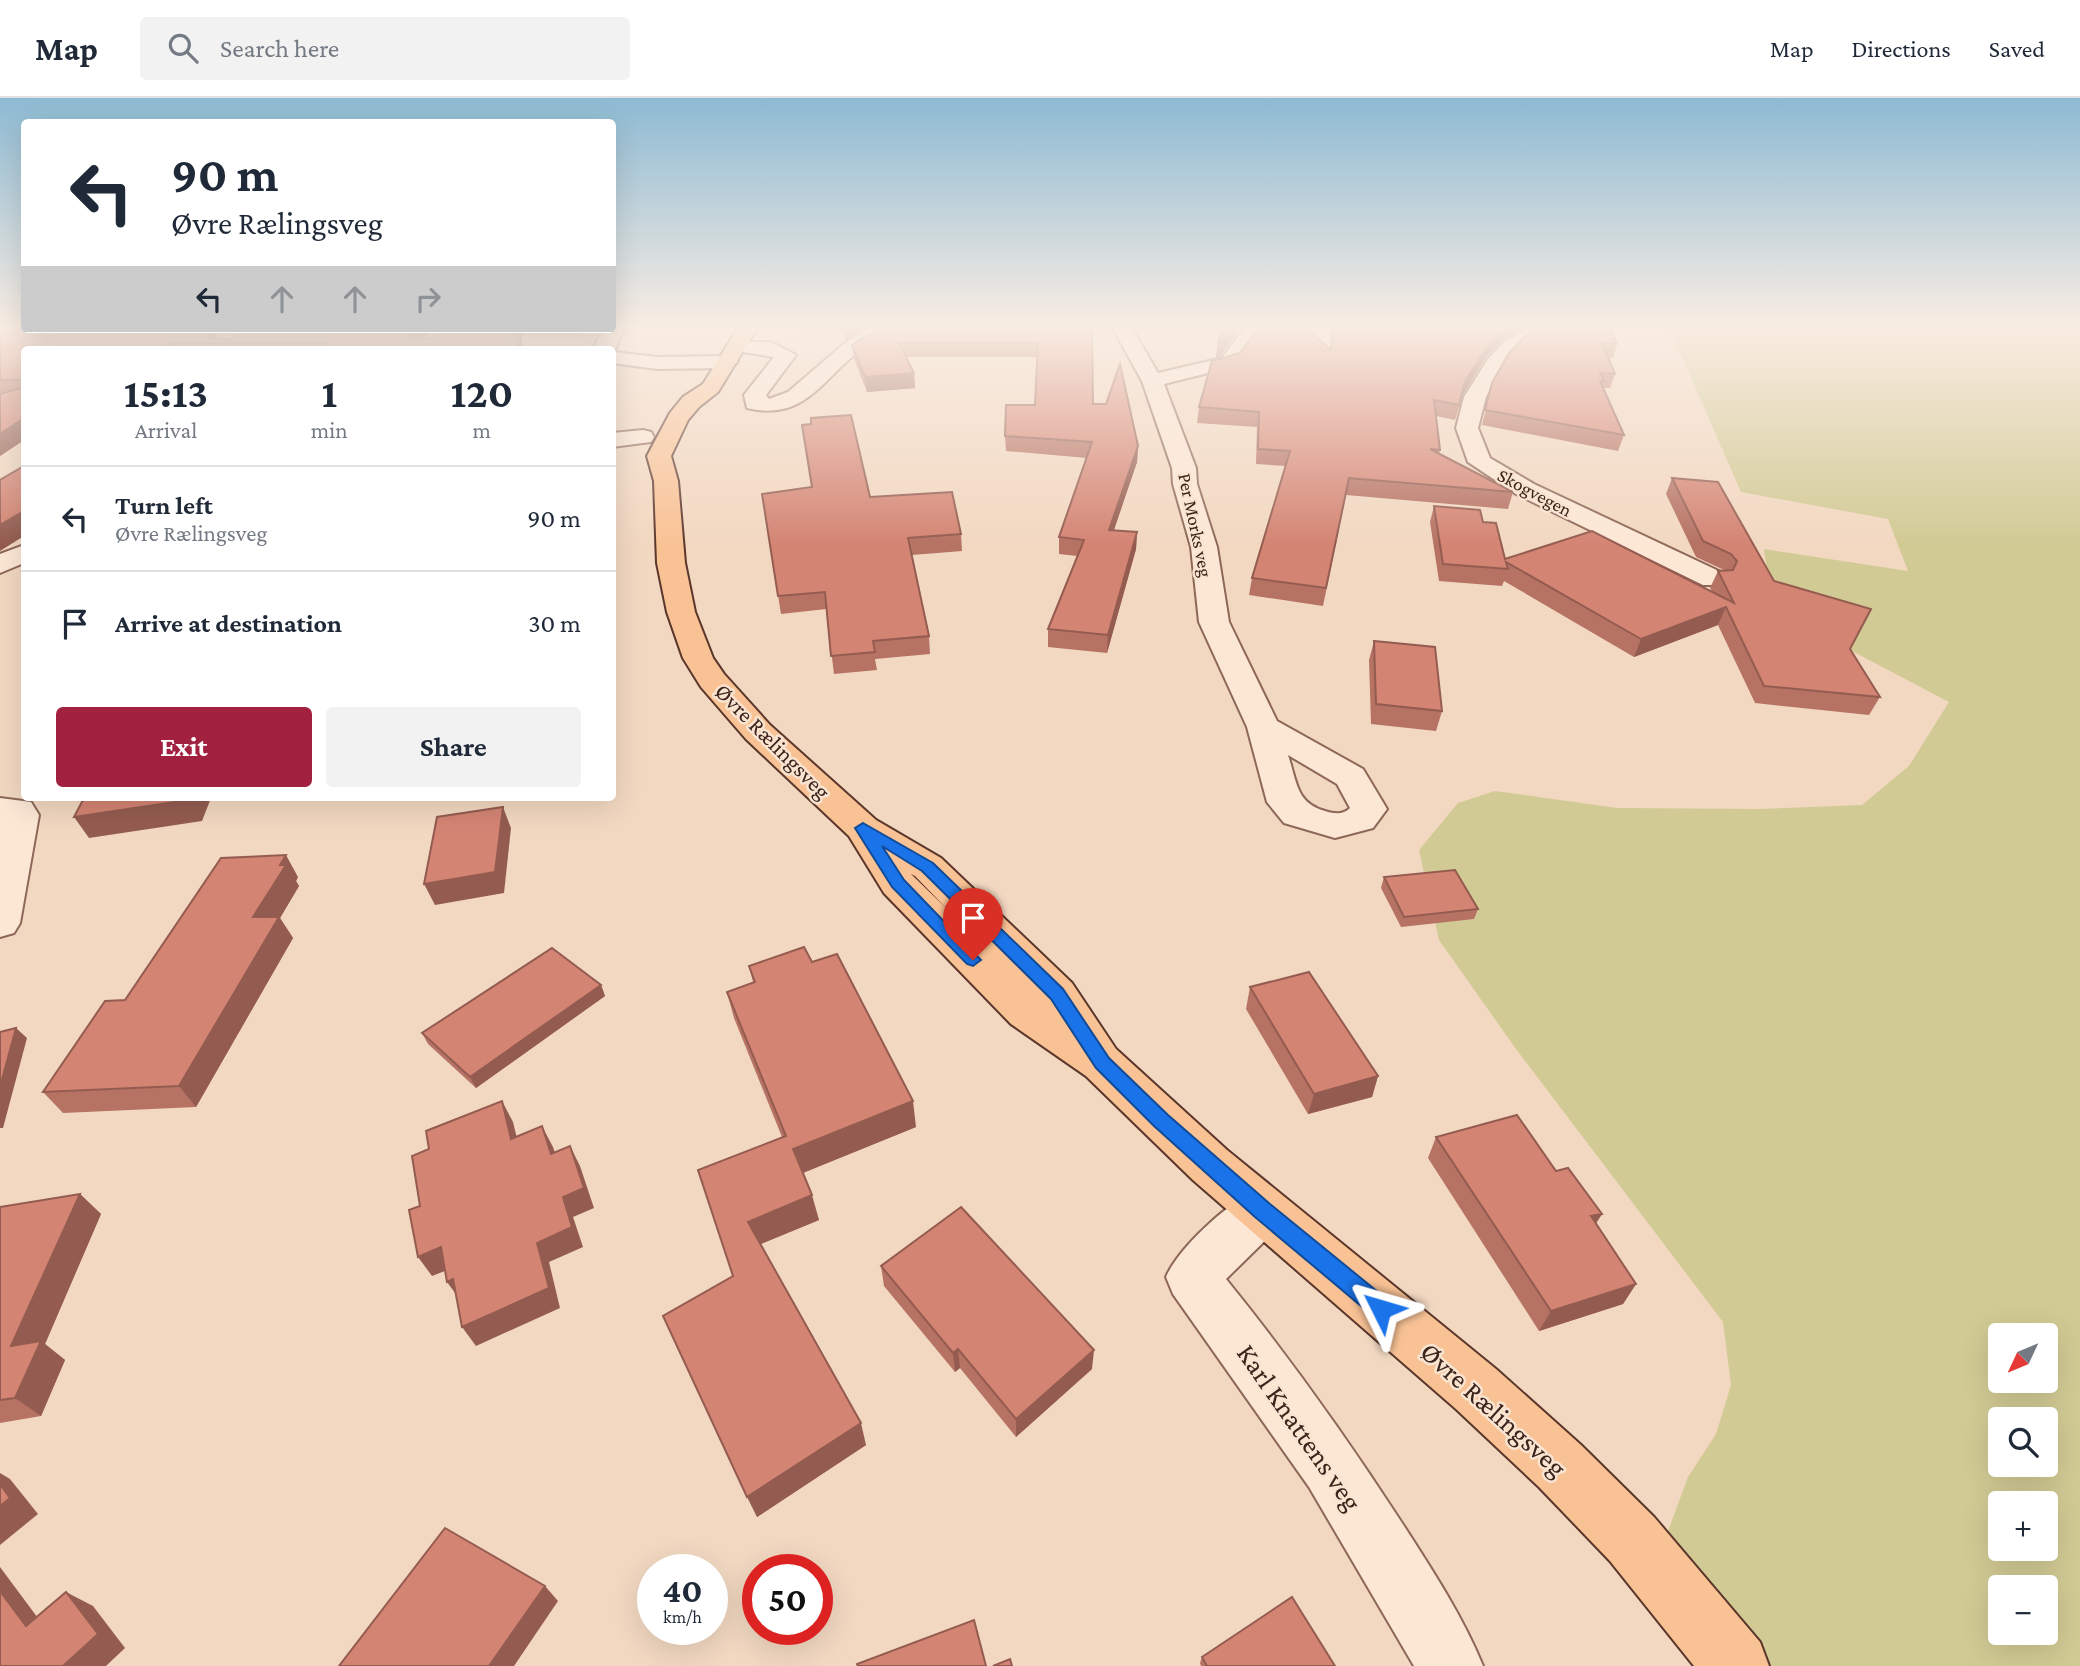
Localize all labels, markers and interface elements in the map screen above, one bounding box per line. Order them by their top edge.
search box [140,17,630,80]
icon: search [164,29,202,67]
text: Map [35,30,98,67]
text: Search here [220,34,339,63]
text: Map [1770,35,1814,62]
text: Directions [1852,35,1951,62]
text: Saved [1989,35,2045,62]
icon: left [56,147,147,238]
text: 90 m [171,147,278,202]
text: Øvre Rælingsveg [171,205,383,241]
icon: left [190,280,228,318]
icon: ahead [263,280,301,318]
icon: ahead [336,280,374,318]
icon: right [409,280,447,318]
text: 15:13 [124,369,208,416]
text: 1 [321,369,337,416]
text: 120 [451,369,513,416]
text: Arrival [135,417,197,443]
text: min [311,417,348,443]
text: m [473,417,491,443]
street label: Skogvegen [1494,464,1575,521]
street label: Per Morks veg [1174,471,1217,579]
text: Turn left [115,491,213,520]
icon: left [56,500,94,538]
text: 90 m [527,504,581,533]
text: Øvre Rælingsveg [115,520,267,546]
icon: arrive [56,605,94,643]
text: Arrive at destination [115,609,342,638]
text: 30 m [528,609,581,638]
street label: Øvre Rælingsveg [710,678,836,804]
button: Exit [56,707,312,787]
button: Share [326,707,581,787]
pin [943,888,1003,960]
icon: arrive [954,899,992,937]
position arrow [1344,1272,1418,1346]
north arrow [1988,1323,2058,1393]
map controls [1988,1323,2058,1645]
street label: Øvre Rælingsveg [1414,1336,1573,1483]
street label: Karl Knattens veg [1231,1338,1369,1517]
button: search [1988,1407,2058,1477]
button: + [1988,1491,2058,1561]
speed limit sign: 50 [742,1554,833,1645]
text: 40 [662,1571,703,1610]
button: − [1988,1575,2058,1645]
text: km/h [663,1607,702,1627]

